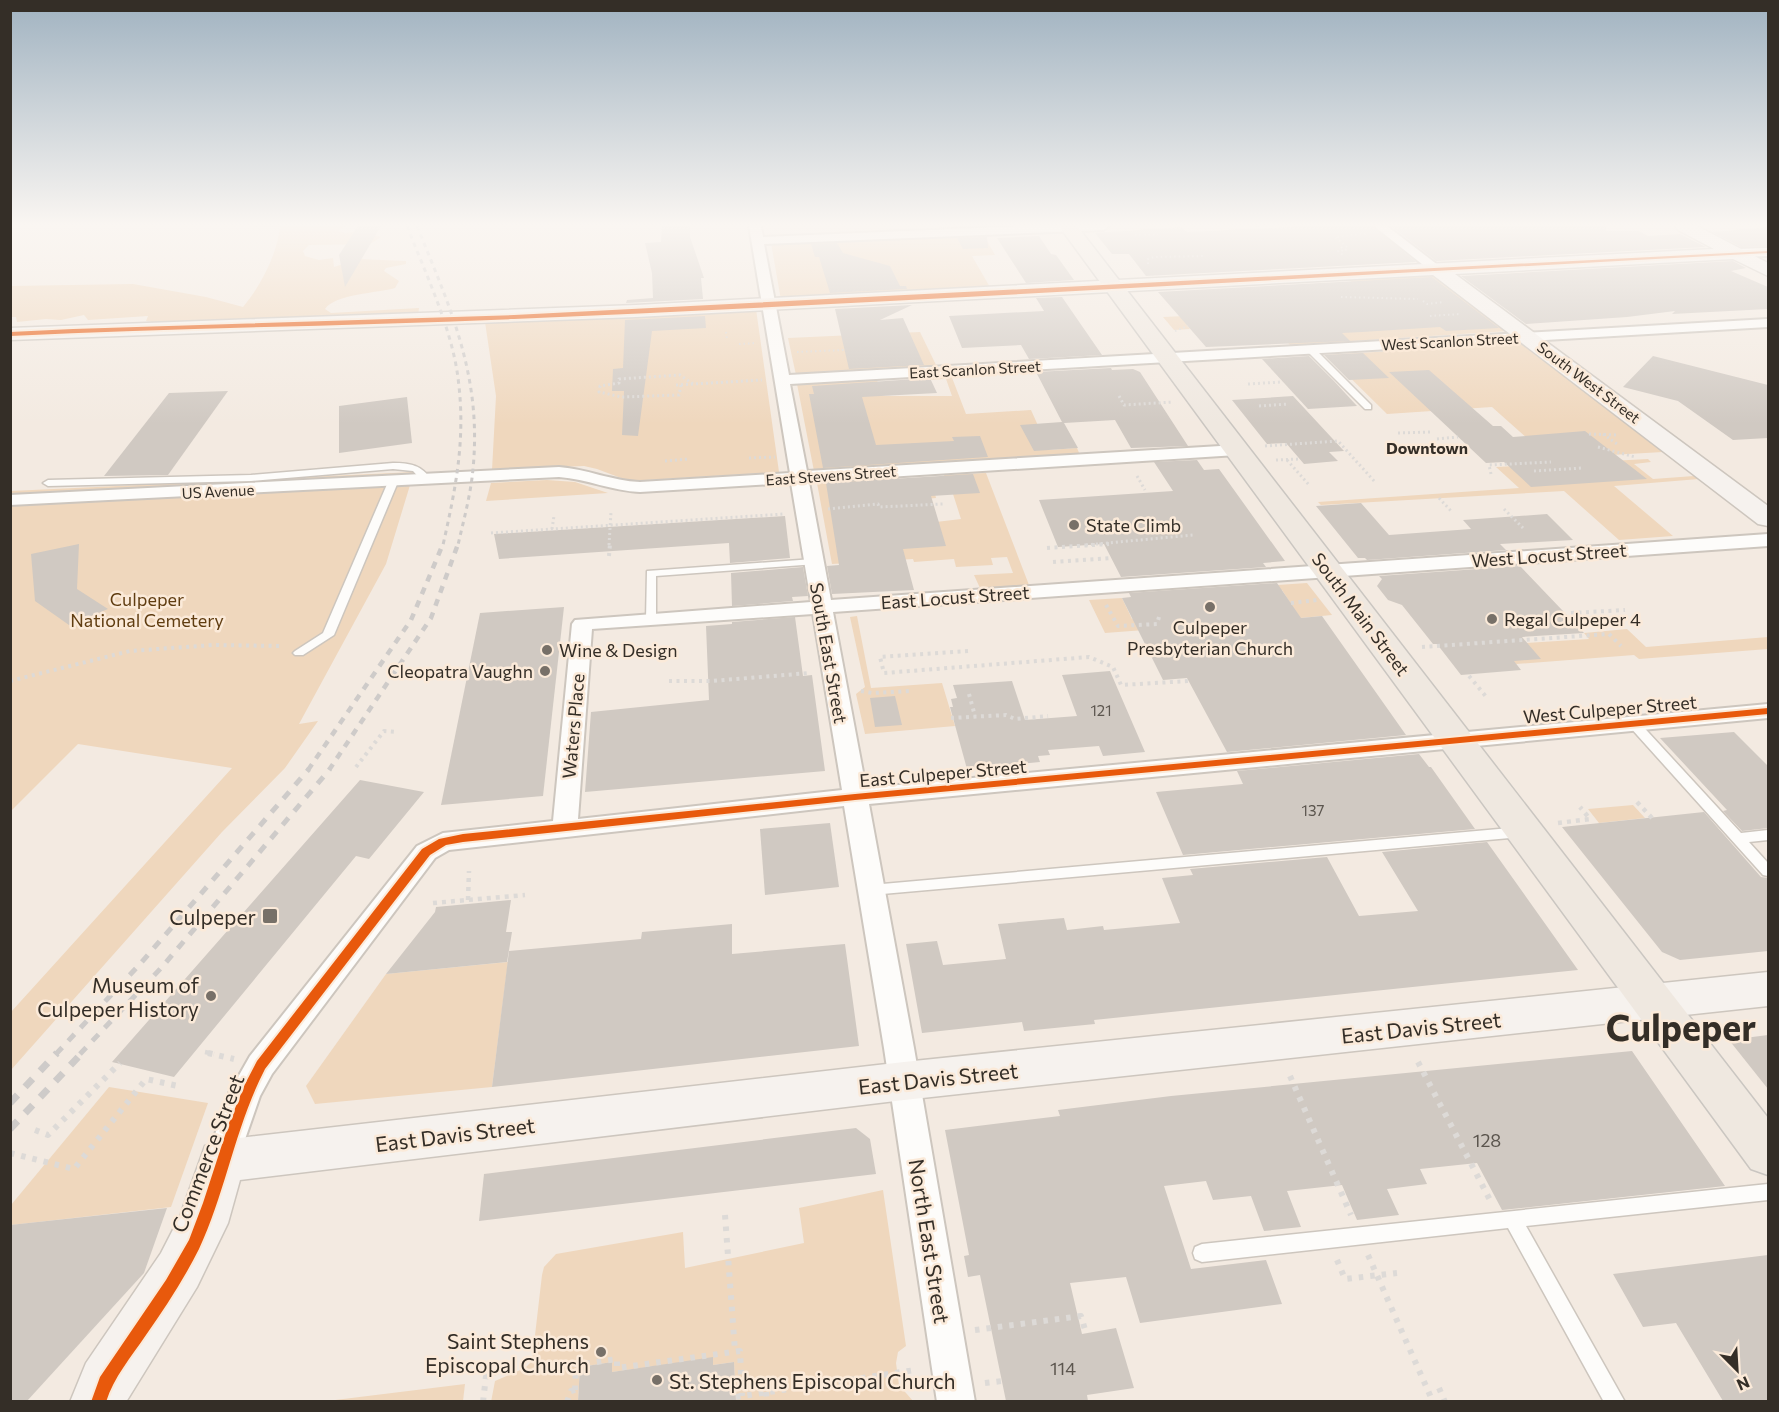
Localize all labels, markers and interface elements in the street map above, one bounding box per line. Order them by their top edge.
street label: West Scanlon Street [1381,328,1519,354]
street label: South West Street [1534,337,1644,427]
street label: East Scanlon Street [909,357,1041,381]
district label: Downtown [1386,438,1468,457]
street label: East Stevens Street [765,461,897,489]
street label: US Avenue [181,480,255,502]
place label: State Climb [1086,514,1181,536]
marker: State Climb [1067,518,1081,532]
street label: West Locust Street [1471,539,1627,571]
street label: South Main Street [1308,548,1414,680]
street label: South East Street [806,581,852,725]
street label: East Locust Street [880,581,1030,613]
park label: Culpeper National Cemetery [70,588,224,631]
marker: Culpeper Presbyterian Church [1203,600,1217,614]
place label: Regal Culpeper 4 [1504,608,1641,630]
marker: Regal Culpeper 4 [1485,612,1499,626]
place label: Culpeper Presbyterian Church [1127,616,1293,659]
place label: Wine & Design [559,639,678,661]
marker: Wine & Design [540,643,554,657]
place label: Cleopatra Vaughn [387,660,533,682]
marker: Cleopatra Vaughn [538,664,552,678]
street label: Waters Place [557,672,589,780]
street label: West Culpeper Street [1522,690,1698,728]
house number: 121 [1090,701,1112,719]
street label: East Culpeper Street [858,755,1028,791]
house number: 137 [1302,801,1324,819]
place label: Culpeper [169,904,256,929]
marker: Culpeper [261,907,279,925]
place label: Museum of Culpeper History [37,972,200,1021]
marker: Museum of Culpeper History [204,989,218,1003]
district label: Culpeper [1606,1004,1756,1048]
street label: East Davis Street [1340,1006,1502,1048]
street label: East Davis Street [857,1057,1019,1099]
street label: Commerce Street [165,1070,249,1236]
street label: East Davis Street [374,1112,536,1156]
house number: 128 [1473,1129,1501,1151]
street label: North East Street [905,1157,955,1325]
place label: Saint Stephens Episcopal Church [425,1328,589,1377]
north arrow [1707,1340,1767,1400]
marker: Saint Stephens Episcopal Church [594,1345,608,1359]
house number: 114 [1050,1357,1076,1379]
place label: St. Stephens Episcopal Church [669,1368,956,1393]
marker: St. Stephens Episcopal Church [650,1373,664,1387]
text: N [1734,1373,1753,1395]

